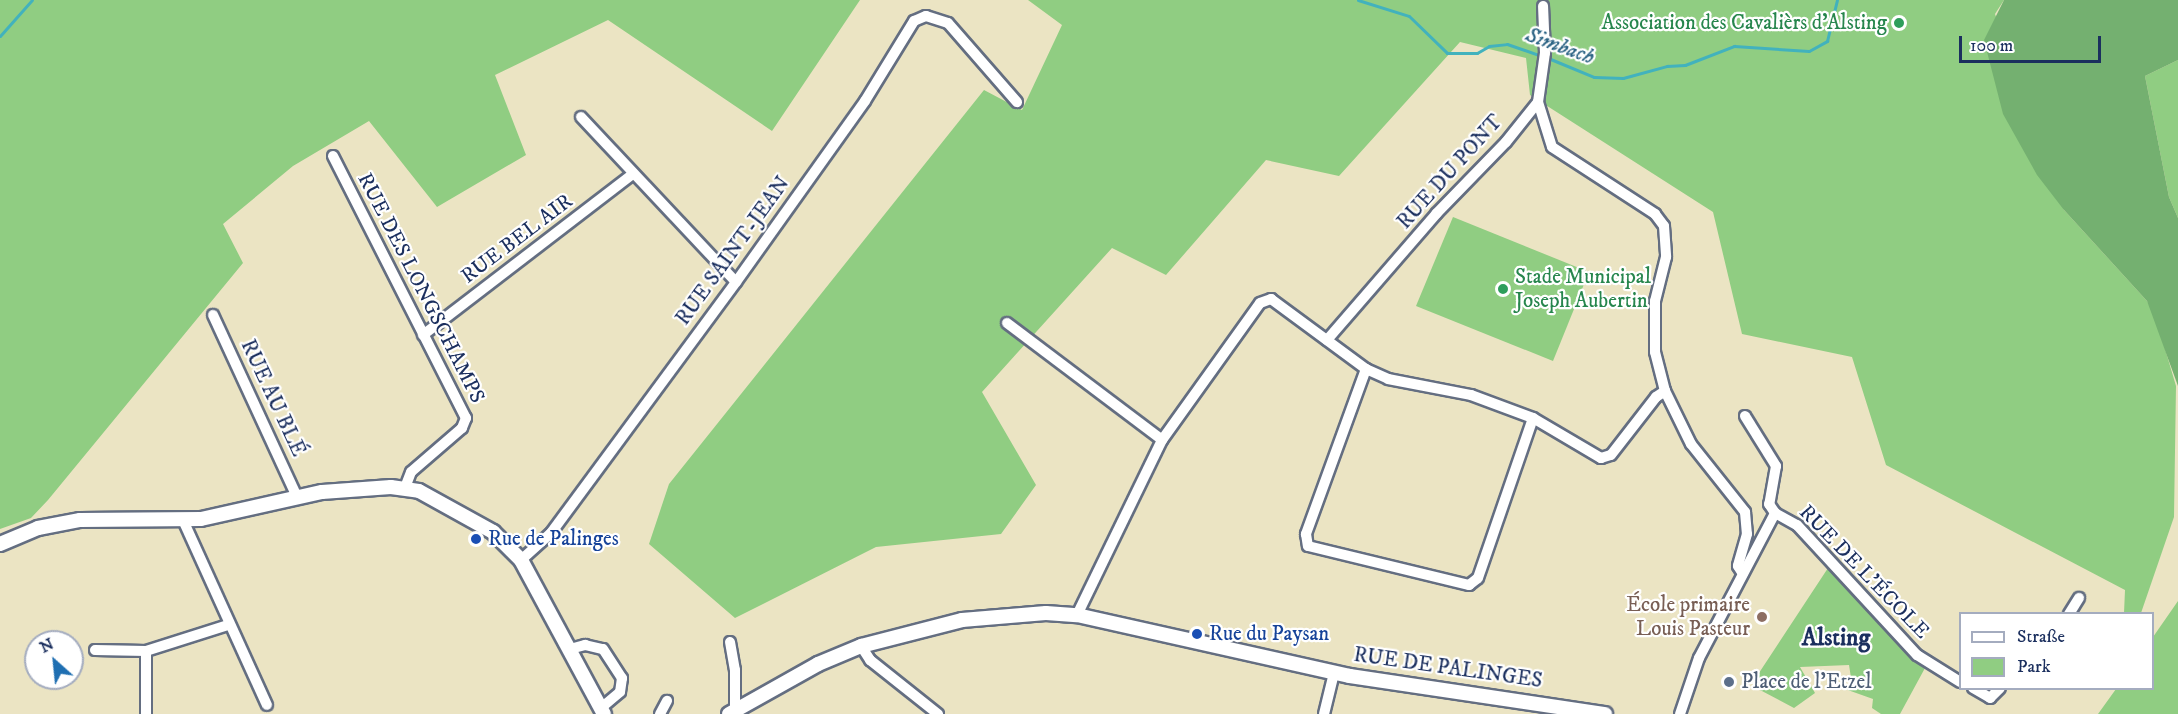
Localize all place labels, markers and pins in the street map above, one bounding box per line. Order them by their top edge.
place label: Association des Cavalièrs d'Alsting [1602,10,1887,36]
marker: Association des Cavalièrs d'Alsting [1892,16,1906,30]
place label: Stade Municipal Joseph Aubertin [1515,264,1651,314]
marker: Stade Municipal Joseph Aubertin [1496,282,1510,296]
place label: Rue de Palinges [488,526,619,552]
marker: Rue de Palinges [469,532,483,546]
place label: École primaire Louis Pasteur [1626,592,1750,642]
marker: École primaire Louis Pasteur [1755,610,1769,624]
place label: Rue du Paysan [1209,621,1329,647]
marker: Rue du Paysan [1190,627,1204,641]
place label: Place de l'Etzel [1741,669,1872,695]
marker: Place de l'Etzel [1722,675,1736,689]

